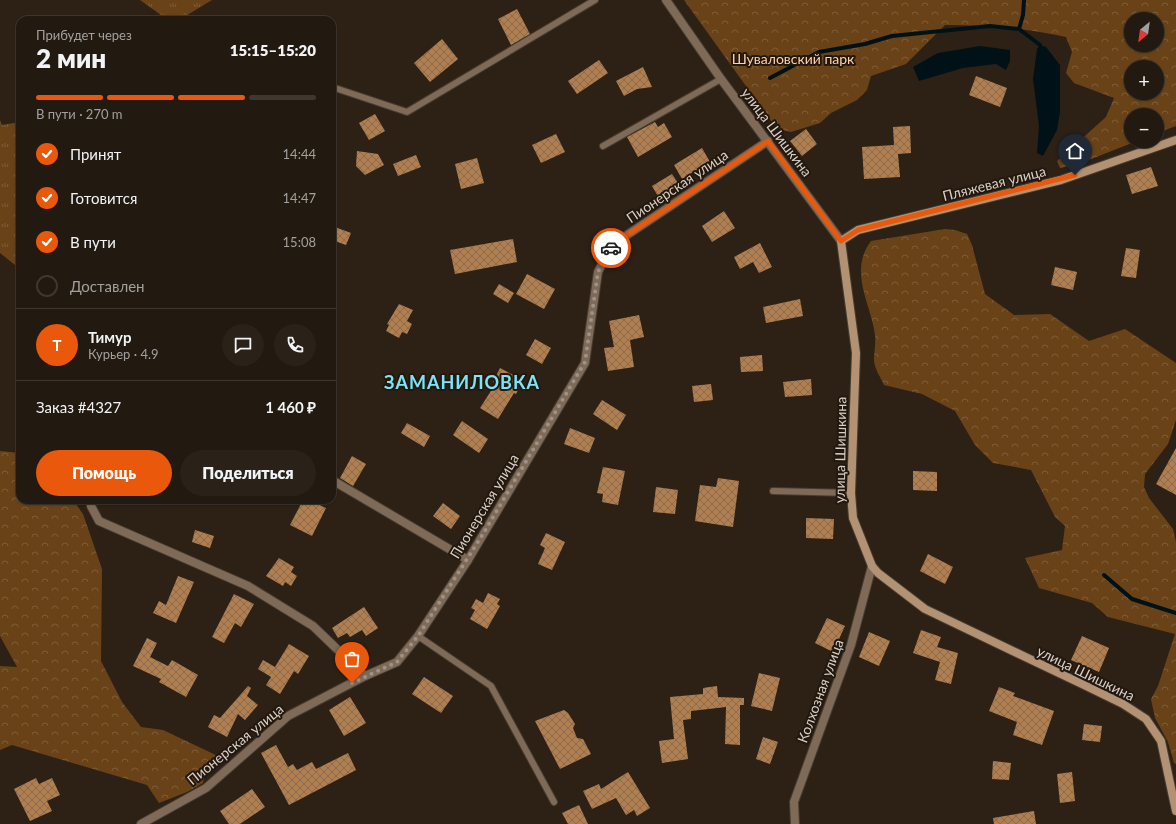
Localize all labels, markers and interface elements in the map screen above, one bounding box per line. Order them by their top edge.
north arrow [1124,12,1164,52]
map controls [1124,12,1164,148]
text: Прибудет через [36,27,132,43]
text: 15:15–15:20 [230,41,316,59]
text: 2 мин [36,42,106,74]
park label: Шуваловский парк [732,50,855,67]
button: + [1124,60,1164,100]
street label: улица Шишкина [738,84,816,180]
text: В пути · 270 m [36,106,122,122]
button: − [1124,108,1164,148]
pin [1058,134,1092,175]
icon: home [1064,140,1086,162]
icon: check [36,143,58,165]
text: Принят [70,145,121,163]
text: 14:44 [283,146,316,162]
street label: Пионерская улица [623,146,731,226]
street label: Пляжевая улица [940,162,1048,204]
icon: check [36,187,58,209]
text: Готовится [70,189,137,207]
text: 14:47 [283,190,316,206]
courier [591,228,631,268]
icon: check [36,231,58,253]
text: В пути [70,233,116,251]
text: 15:08 [283,234,316,250]
icon: car [600,237,622,259]
text: Доставлен [70,277,145,295]
button: chat [222,324,264,366]
button: phone [274,324,316,366]
text: Тимур [88,328,131,346]
text: Т [53,336,62,354]
text: Курьер · 4.9 [88,346,159,362]
district label: ЗАМАНИЛОВКА [384,371,540,393]
street label: улица Шишкина [831,397,849,503]
text: Заказ #4327 [36,398,121,416]
text: 1 460 ₽ [265,398,316,416]
button: Помощь [36,450,172,496]
button: Поделиться [180,450,316,496]
street label: Пионерская улица [446,451,522,561]
street label: Колхозная улица [793,637,847,745]
pin [335,642,369,683]
street label: улица Шишкина [1034,642,1138,704]
icon: bag [341,648,363,670]
street label: Пионерская улица [183,700,287,788]

